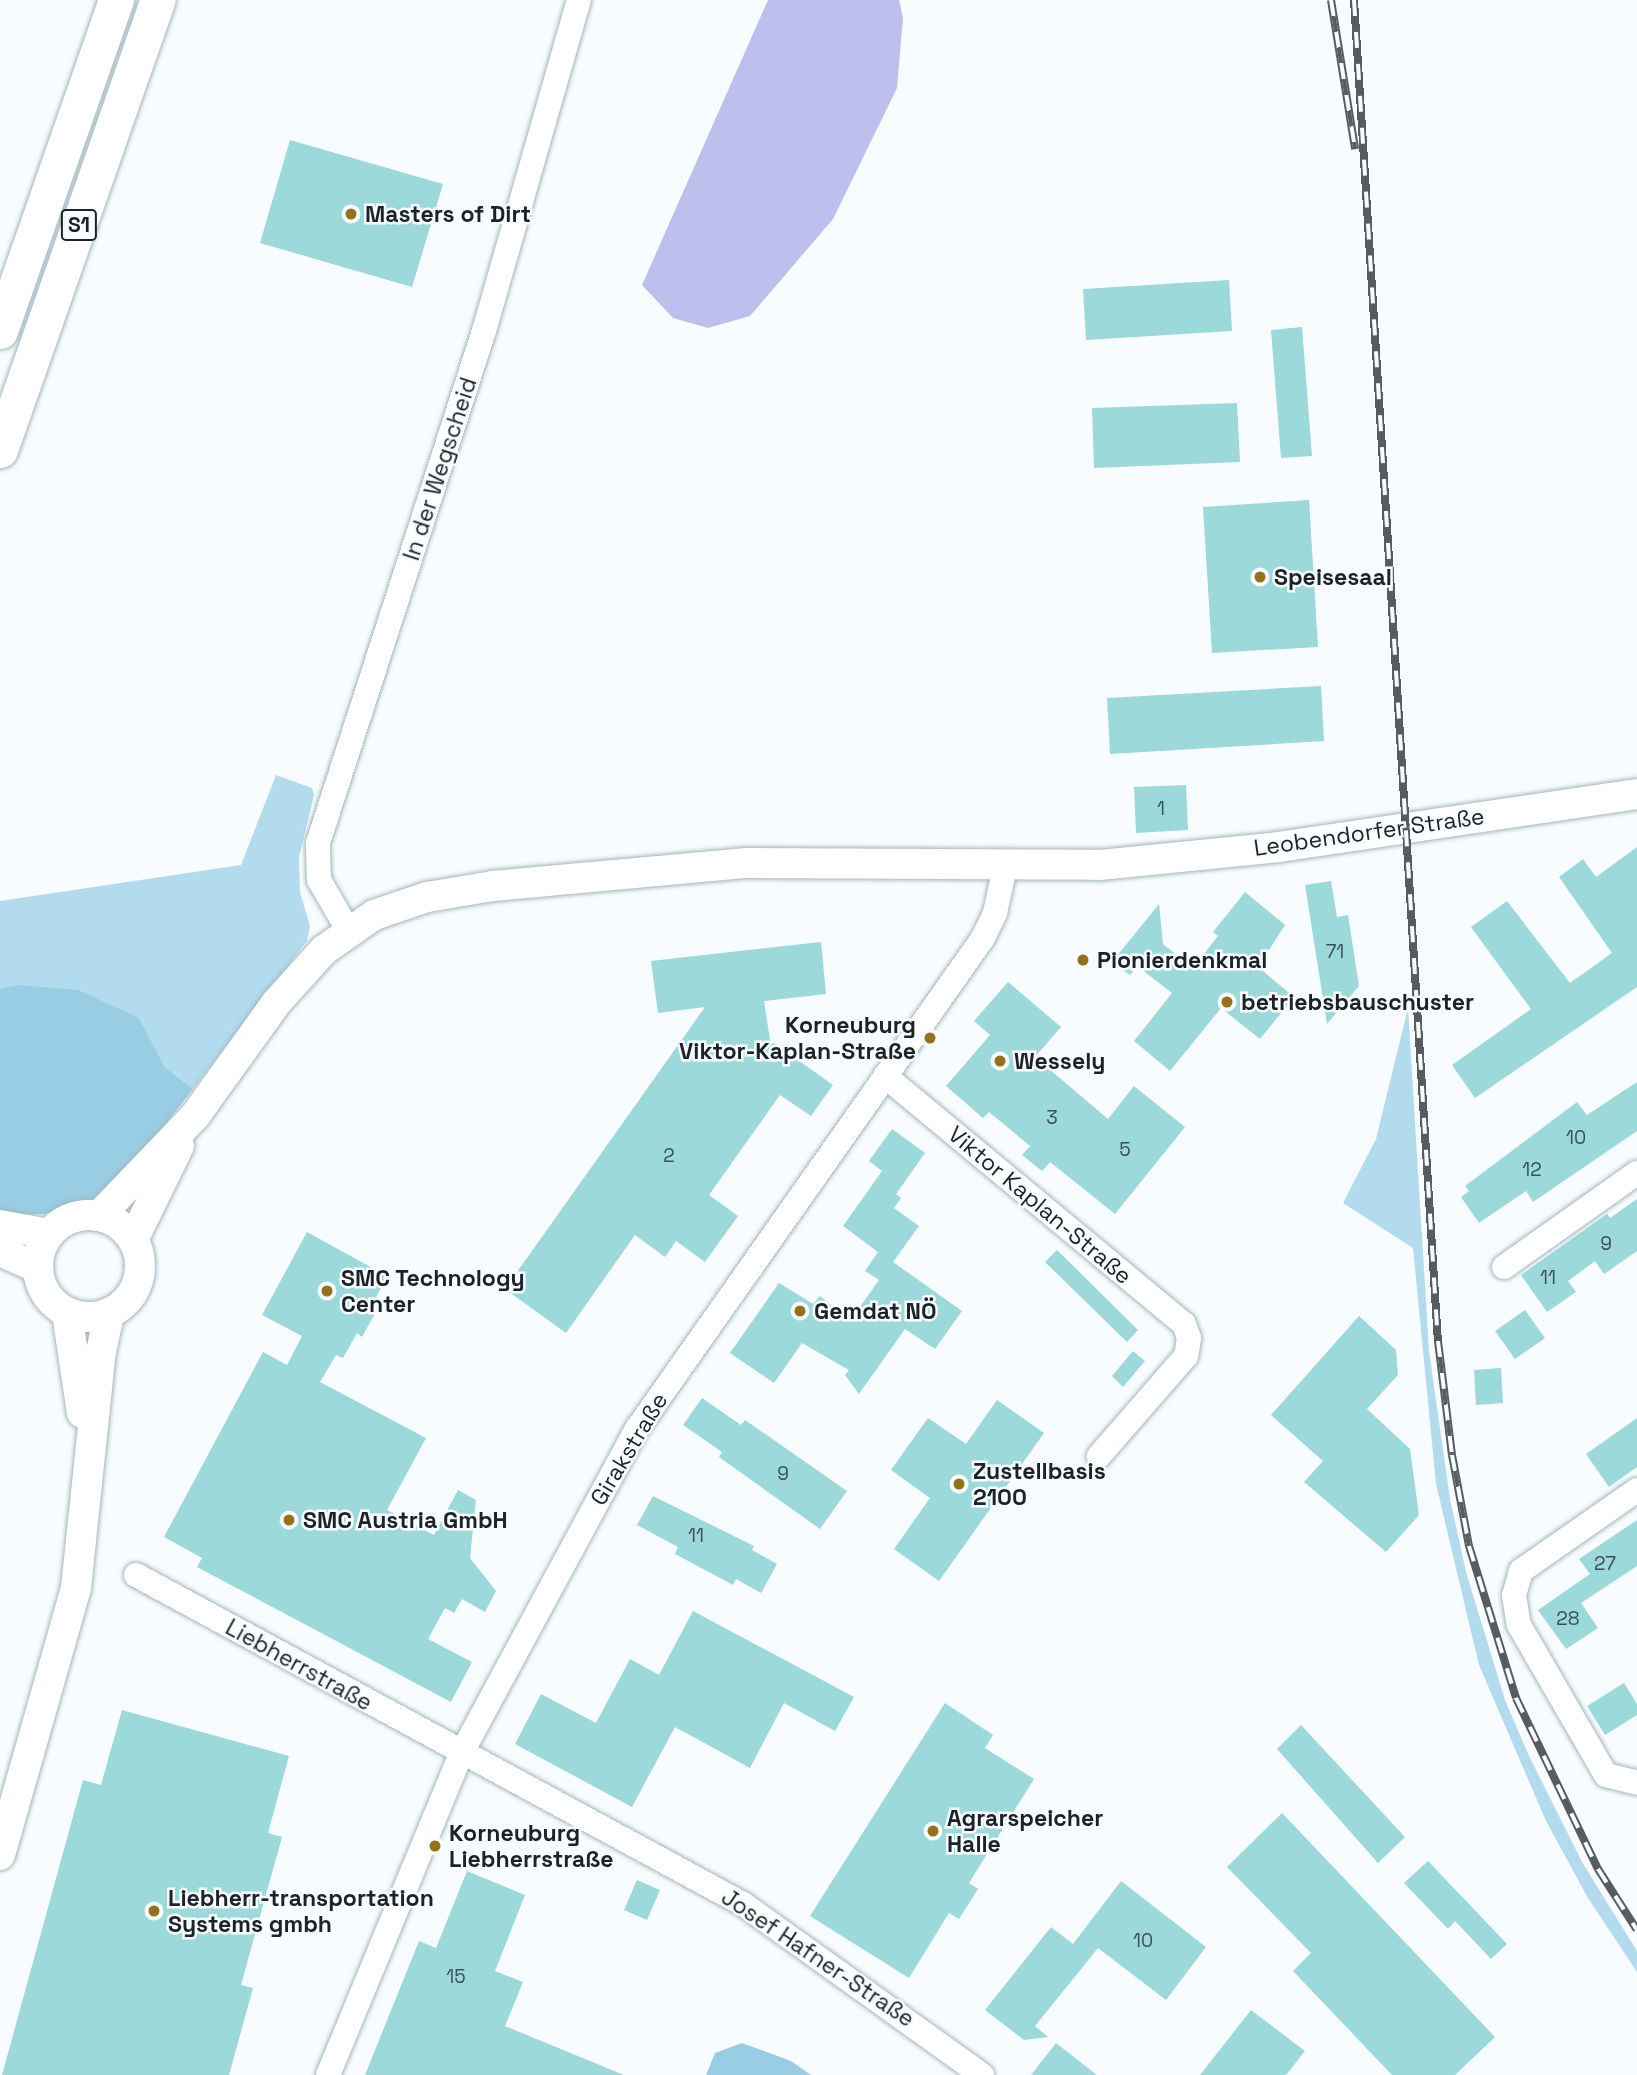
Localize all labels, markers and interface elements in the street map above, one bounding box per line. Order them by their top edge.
place label: Masters of Dirt [365,200,531,228]
marker: Masters of Dirt [343,206,359,222]
road number: S1 [60,208,98,243]
street label: In der Wegscheid [397,374,483,564]
place label: Speisesaal [1274,563,1392,591]
marker: Speisesaal [1252,569,1268,585]
house number: 1 [1157,798,1165,820]
street label: Leobendorfer Straße [1252,802,1486,862]
house number: 71 [1326,941,1344,963]
place label: Pionierdenkmal [1097,946,1267,974]
marker: Pionierdenkmal [1075,952,1091,968]
place label: betriebsbauschuster [1241,988,1474,1016]
marker: betriebsbauschuster [1219,994,1235,1010]
place label: Korneuburg Viktor-Kaplan-Straße [679,1011,916,1065]
marker: Korneuburg Viktor-Kaplan-Straße [922,1030,938,1046]
place label: Wessely [1014,1047,1105,1075]
marker: Wessely [992,1053,1008,1069]
house number: 3 [1046,1107,1058,1129]
street label: Viktor Kaplan-Straße [943,1120,1137,1290]
house number: 10 [1566,1127,1586,1149]
house number: 5 [1119,1139,1131,1161]
house number: 2 [663,1145,675,1167]
house number: 12 [1522,1159,1542,1181]
house number: 9 [1600,1233,1612,1255]
place label: SMC Technology Center [341,1264,525,1318]
house number: 11 [1540,1267,1556,1289]
marker: SMC Technology Center [319,1283,335,1299]
place label: Gemdat NÖ [814,1297,937,1325]
marker: Gemdat NÖ [792,1303,808,1319]
street label: Girakstraße [585,1388,673,1510]
place label: Zustellbasis 2100 [973,1457,1106,1511]
house number: 9 [777,1463,789,1485]
marker: Zustellbasis 2100 [951,1476,967,1492]
place label: SMC Austria GmbH [303,1506,508,1534]
marker: SMC Austria GmbH [281,1512,297,1528]
house number: 11 [688,1525,704,1547]
house number: 27 [1594,1553,1616,1575]
house number: 28 [1556,1608,1580,1630]
street label: Liebherrstraße [221,1613,377,1717]
place label: Agrarspeicher Halle [947,1804,1103,1858]
place label: Korneuburg Liebherrstraße [449,1819,614,1873]
marker: Agrarspeicher Halle [925,1823,941,1839]
marker: Korneuburg Liebherrstraße [427,1838,443,1854]
street label: Josef Hafner-Straße [716,1883,920,2033]
place label: Liebherr-transportation Systems gmbh [168,1884,434,1938]
marker: Liebherr-transportation Systems gmbh [146,1903,162,1919]
house number: 10 [1133,1930,1153,1952]
house number: 15 [446,1966,466,1988]

